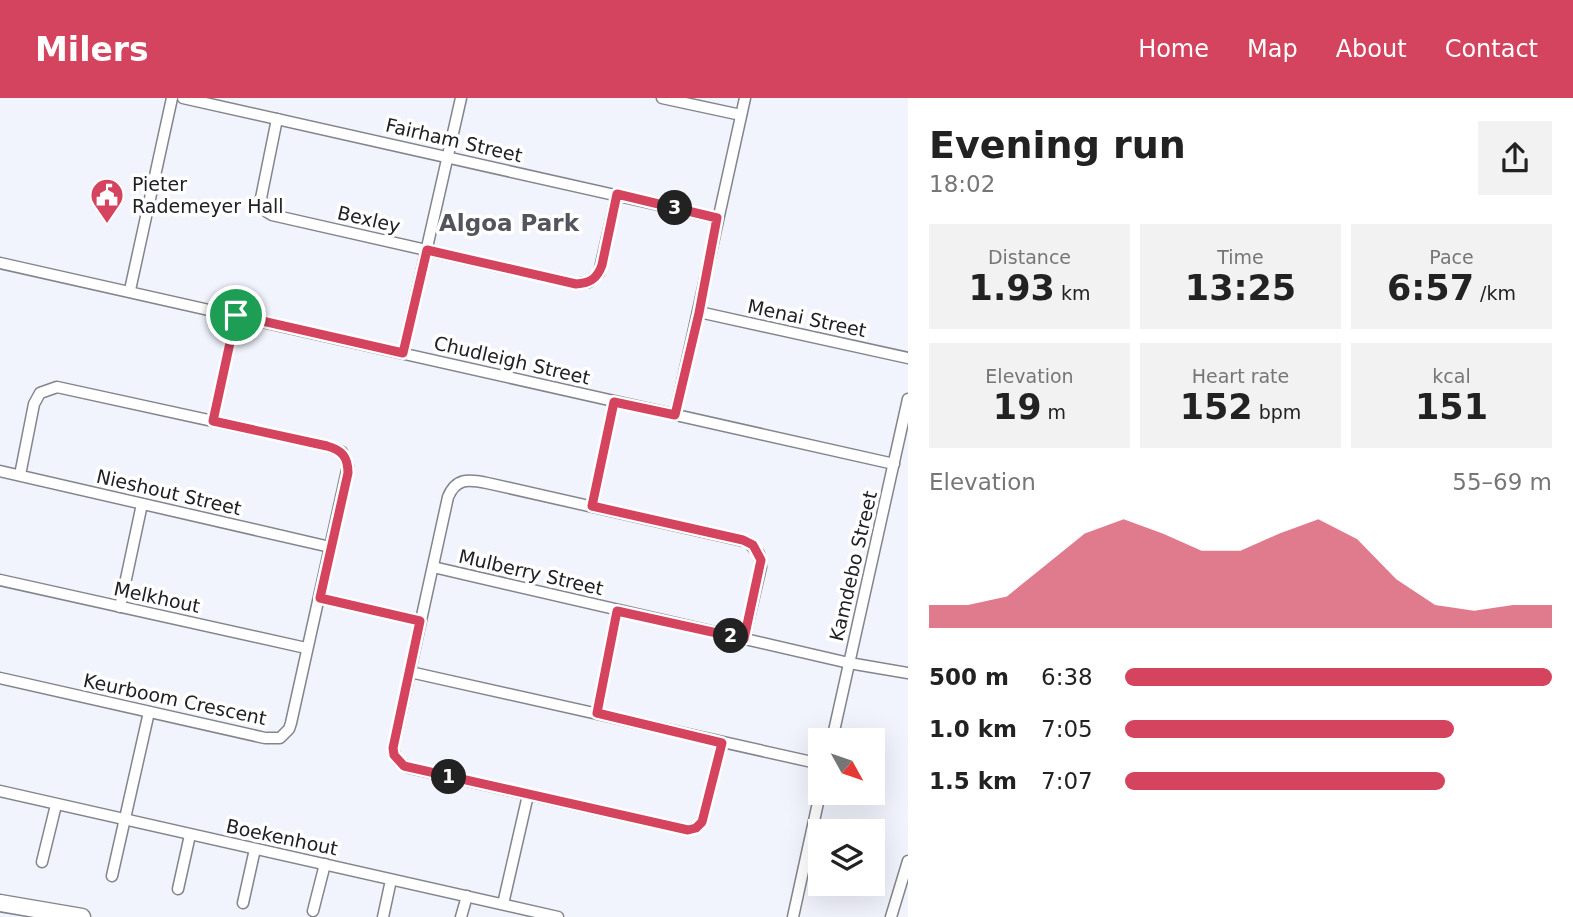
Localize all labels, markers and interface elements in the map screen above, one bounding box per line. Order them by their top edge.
text: Milers [35,30,149,69]
text: Home [1138,35,1209,63]
text: Map [1247,35,1298,63]
text: About [1336,35,1407,63]
text: Contact [1445,35,1538,63]
street label: Fairham Street [384,114,524,166]
button: share [1478,121,1552,195]
text: Evening run [929,123,1186,167]
text: 18:02 [929,171,995,197]
place label: Pieter Rademeyer Hall [132,173,284,217]
public building icon: Pieter Rademeyer Hall [88,176,126,225]
pin: 3 [658,190,692,226]
text: 3 [668,196,681,218]
street label: Bexley [335,201,403,237]
district label: Algoa Park [439,210,580,236]
text: Distance [988,246,1071,268]
text: Time [1217,246,1264,268]
text: Pace [1429,246,1474,268]
text: 1.93 [969,268,1055,308]
text: 13:25 [1185,268,1296,308]
text: 6:57 [1387,268,1474,308]
text: km [1055,282,1090,304]
text: /km [1474,282,1516,304]
pin [206,285,266,345]
street label: Menai Street [746,295,868,341]
icon: arrive [217,296,255,334]
street label: Chudleigh Street [432,331,592,389]
text: Elevation [985,365,1074,387]
text: Heart rate [1192,365,1289,387]
text: kcal [1432,365,1471,387]
text: 19 [993,387,1042,427]
text: 152 [1180,387,1253,427]
text: 151 [1415,387,1488,427]
text: m [1042,401,1066,423]
text: bpm [1253,401,1301,423]
street label: Nieshout Street [94,465,244,519]
text: Elevation [929,469,1036,495]
text: 55–69 m [1452,469,1552,495]
street label: Kamdebo Street [825,489,881,643]
street label: Mulberry Street [457,545,605,599]
street label: Melkhout [112,577,202,617]
pin: 2 [714,618,748,654]
text: 2 [724,624,737,646]
text: 500 m [929,664,1009,690]
text: 6:38 [1041,664,1093,690]
street label: Keurboom Crescent [81,669,269,729]
text: 1.0 km [929,716,1017,742]
text: 7:05 [1041,716,1093,742]
north arrow [808,728,886,805]
map controls [808,728,885,896]
pin: 1 [432,760,466,794]
text: 1 [442,765,455,787]
text: 1.5 km [929,768,1017,794]
text: 7:07 [1041,768,1093,794]
street label: Boekenhout [224,814,340,860]
button: layers [808,819,885,896]

